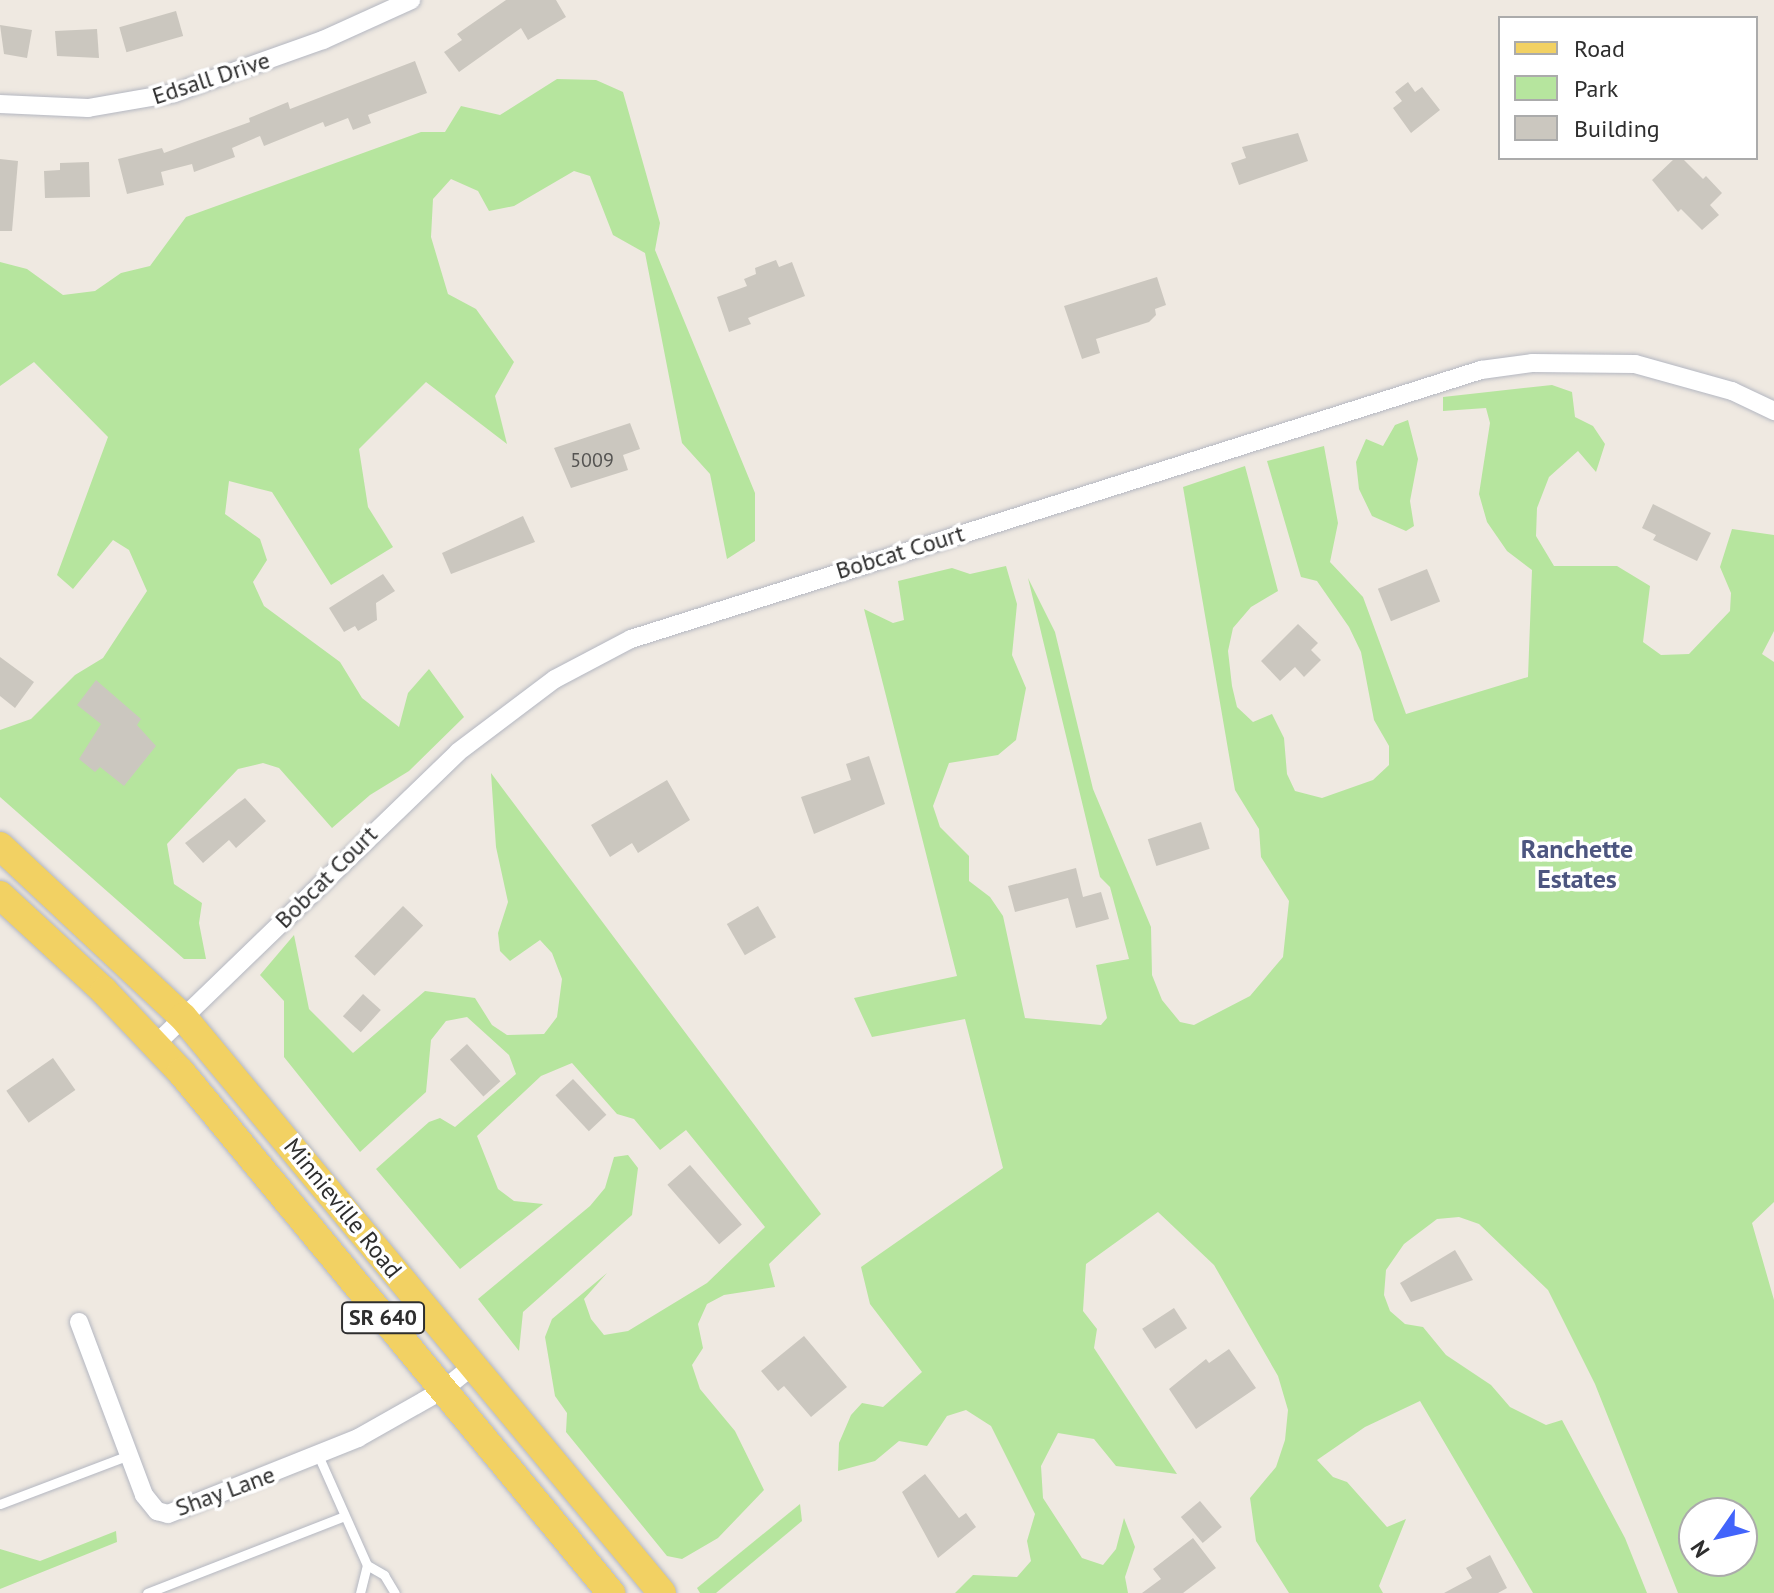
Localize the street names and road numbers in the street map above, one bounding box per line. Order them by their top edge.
street label: Edsall Drive [149,45,273,111]
street label: Bobcat Court [832,519,968,585]
street label: Bobcat Court [269,820,383,934]
street label: Minnieville Road [278,1132,408,1284]
road number: SR 640 [341,1300,425,1336]
street label: Shay Lane [171,1460,279,1522]

